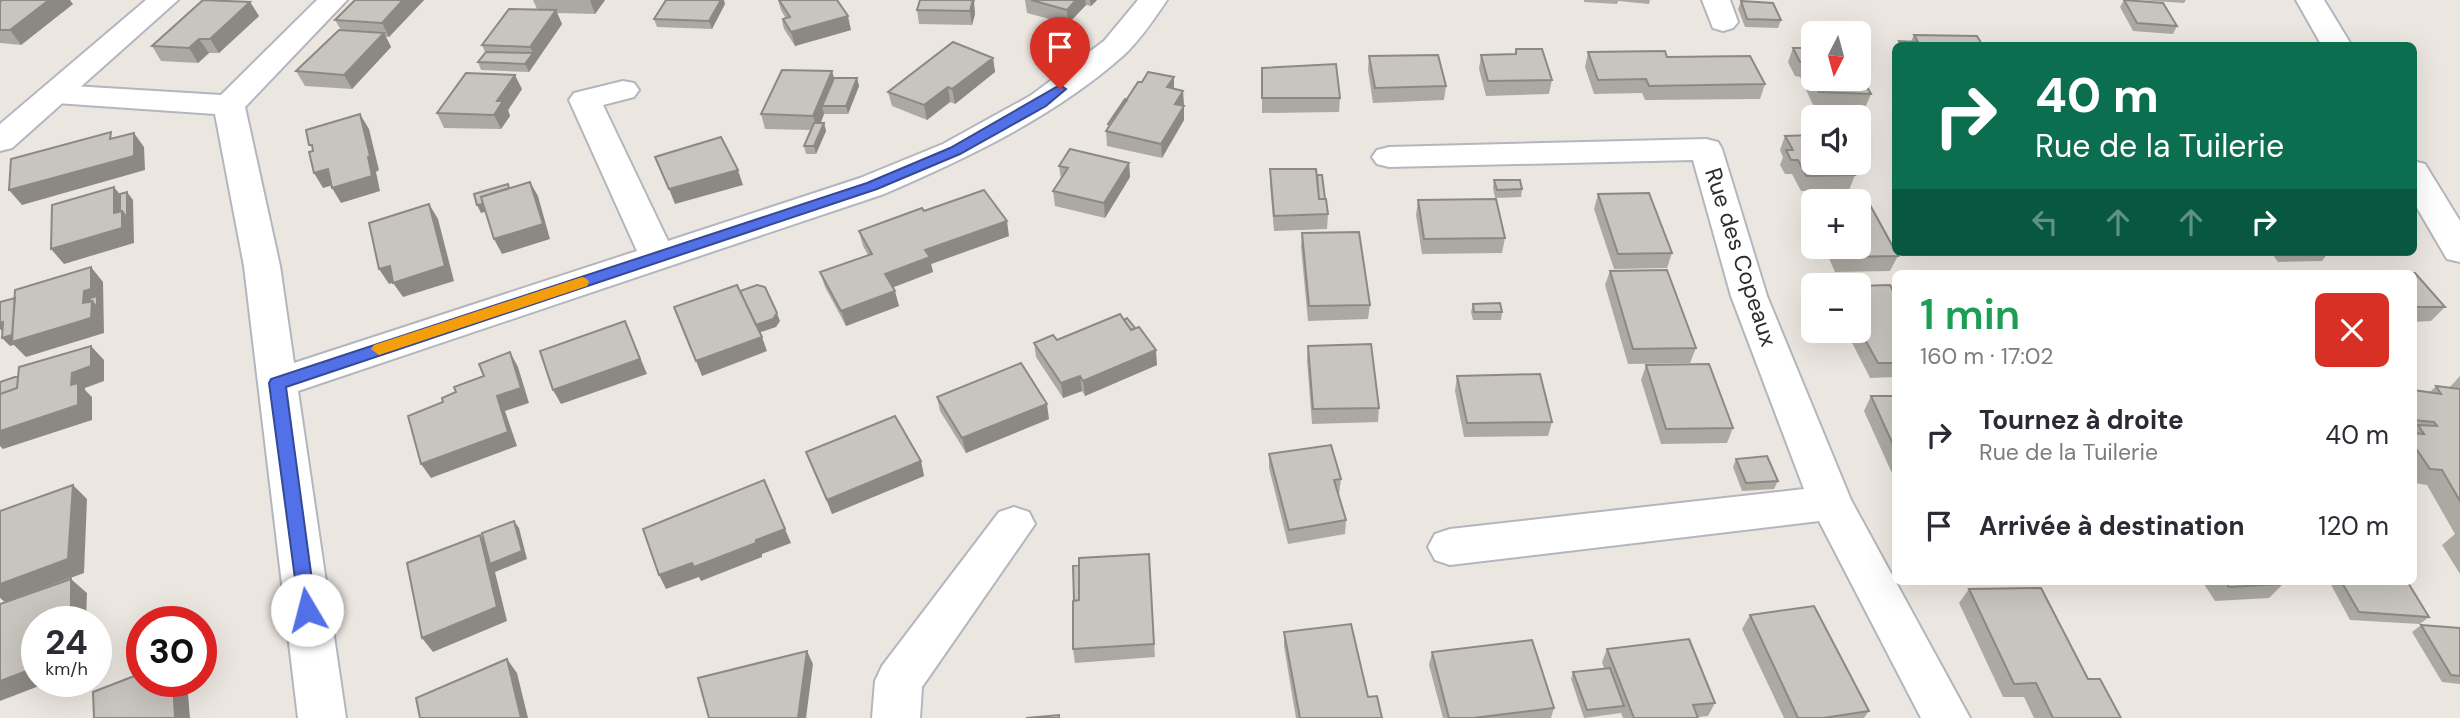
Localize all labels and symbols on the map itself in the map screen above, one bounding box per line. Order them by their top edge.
pin [1030,17,1090,89]
north arrow [1801,21,1871,91]
street label: Rue des Copeaux [1698,164,1784,350]
position arrow [270,573,344,647]
speed limit sign: 30 [126,606,217,697]

